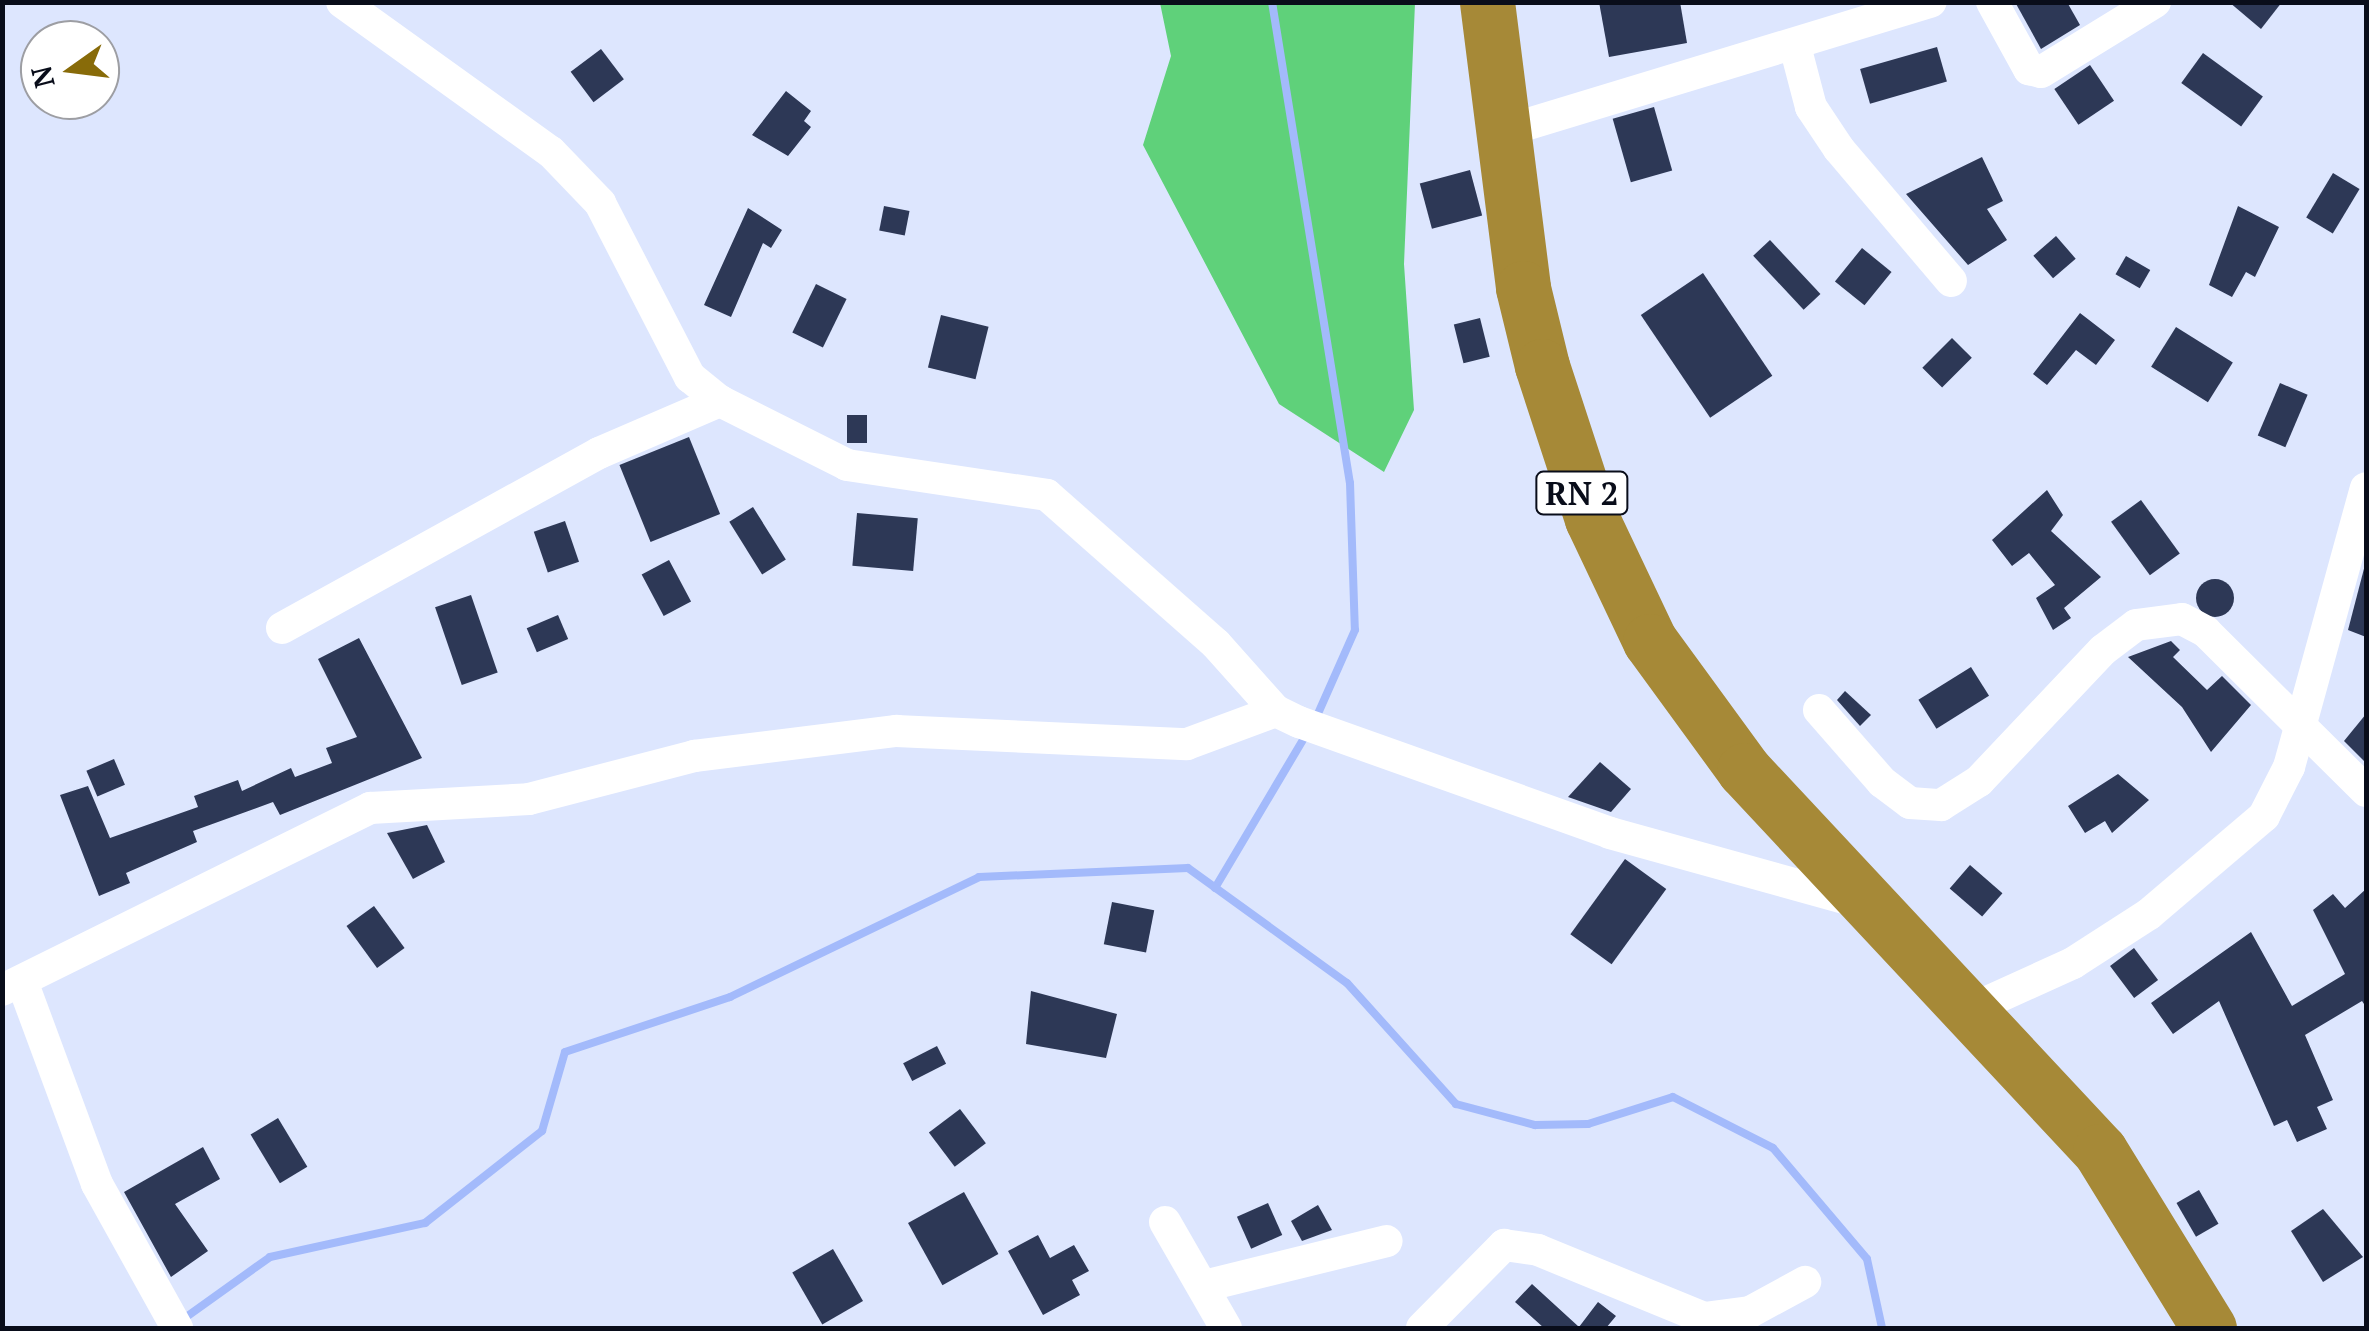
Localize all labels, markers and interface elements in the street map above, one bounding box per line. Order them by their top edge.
north arrow [20,20,120,120]
text: N [22,62,63,92]
road number: RN 2 [1534,466,1630,520]

